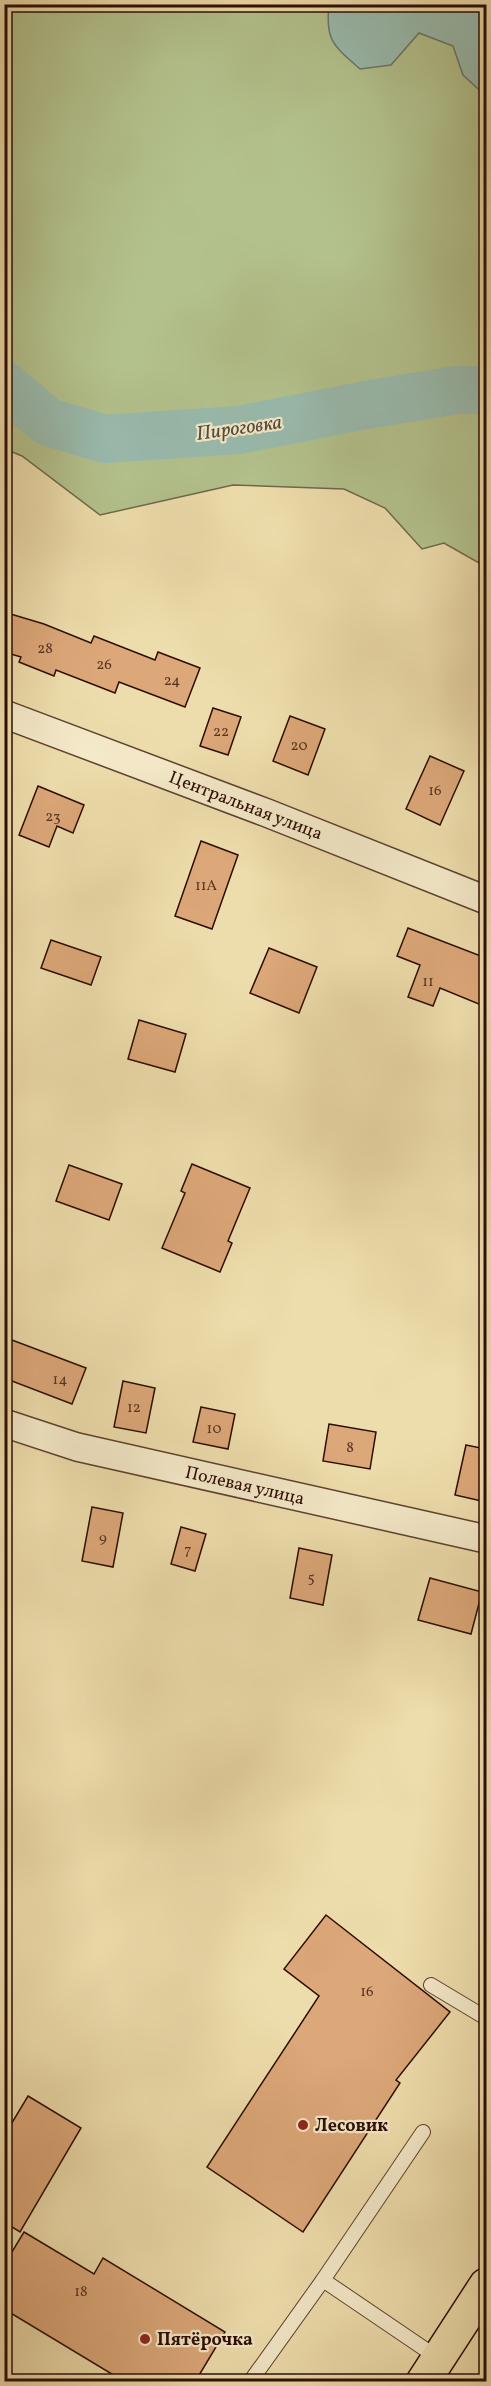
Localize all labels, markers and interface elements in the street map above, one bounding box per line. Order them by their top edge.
water label: Пироговка [195,409,284,449]
house number: 28 [37,639,53,660]
house number: 26 [96,655,112,676]
house number: 24 [164,671,180,692]
house number: 22 [213,722,229,743]
house number: 20 [291,736,307,757]
street label: Центральная улица [165,766,326,847]
house number: 16 [428,781,442,802]
house number: 23 [45,807,61,828]
house number: 11А [195,876,218,897]
house number: 11 [422,972,434,993]
house number: 14 [53,1370,67,1391]
house number: 12 [127,1398,141,1419]
house number: 10 [207,1419,221,1440]
house number: 8 [346,1438,354,1459]
street label: Полевая улица [182,1461,307,1512]
house number: 9 [99,1528,107,1549]
house number: 7 [184,1540,192,1561]
house number: 5 [307,1568,315,1589]
house number: 16 [360,1982,374,2003]
place label: Лесовик [315,2114,388,2139]
marker: Лесовик [296,2118,310,2132]
house number: 18 [74,2282,88,2303]
place label: Пятёрочка [157,2328,253,2353]
marker: Пятёрочка [138,2332,152,2346]

